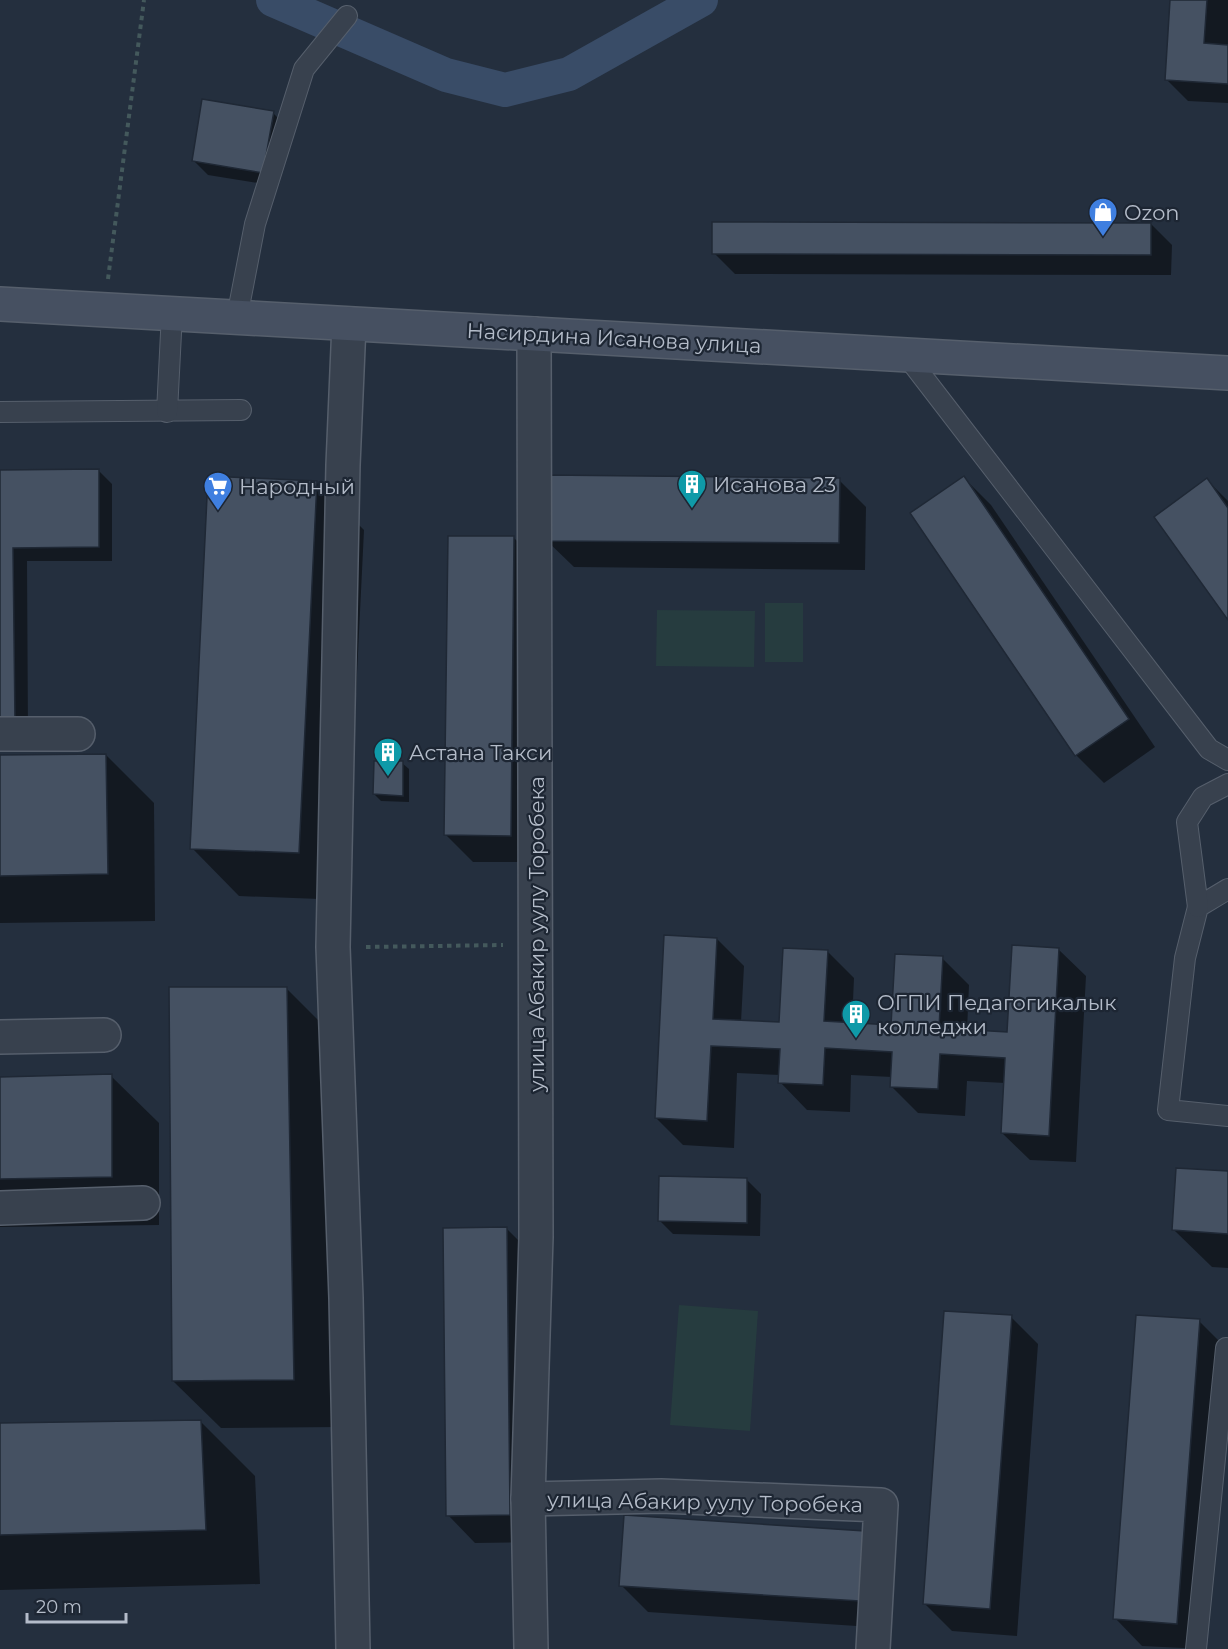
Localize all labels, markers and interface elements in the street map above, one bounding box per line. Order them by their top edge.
shop icon: Ozon [1087,196,1119,238]
place label: Ozon [1124,200,1180,225]
street label: Насирдина Исанова улица [466,318,762,358]
building icon: Исанова 23 [676,468,708,510]
supermarket icon: Народный [202,470,234,512]
place label: Исанова 23 [713,472,836,497]
place label: Народный [239,474,355,499]
building icon: Астана Такси [372,736,404,778]
place label: Астана Такси [409,740,552,765]
street label: улица Абакир уулу Торобека [524,776,549,1093]
place label: ОГПИ Педагогикалык колледжи [877,990,1116,1039]
building icon: ОГПИ Педагогикалык колледжи [840,998,872,1040]
street label: улица Абакир уулу Торобека [546,1487,863,1517]
scale bar [27,1586,126,1624]
text: 20 m [36,1596,82,1618]

